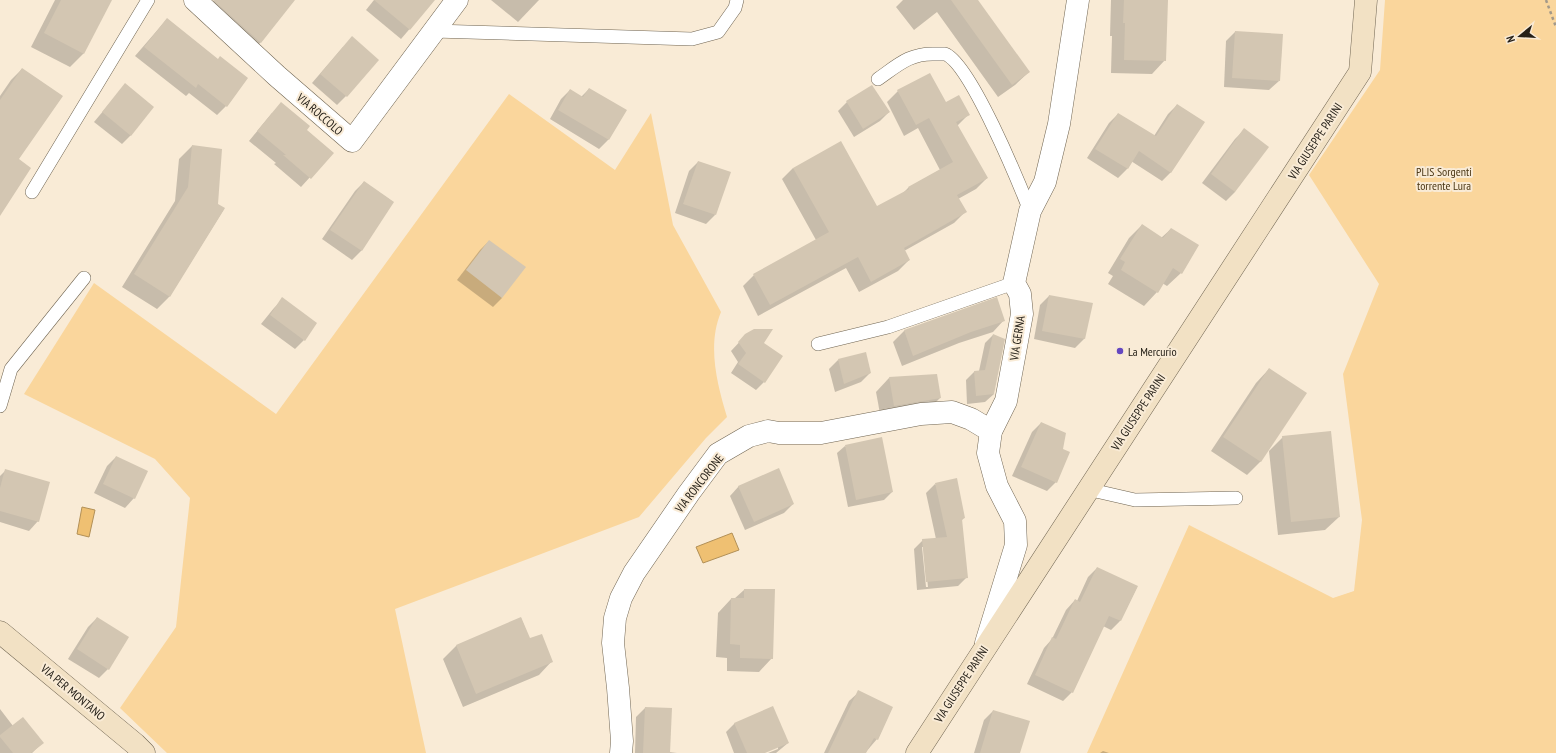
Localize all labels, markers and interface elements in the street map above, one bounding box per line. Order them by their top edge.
north arrow [1500,16,1540,56]
text: N [1503,34,1518,44]
street label: VIA ROCCOLO [293,89,346,138]
street label: VIA GIUSEPPE PARINI [1284,100,1345,183]
park label: PLIS Sorgenti torrente Lura [1416,164,1472,193]
street label: VIA GERNA [1006,314,1028,362]
place label: La Mercurio [1128,344,1177,359]
marker: La Mercurio [1115,346,1125,356]
street label: VIA GIUSEPPE PARINI [1107,371,1168,454]
street label: VIA RONCORONE [671,451,726,516]
street label: VIA GIUSEPPE PARINI [930,643,991,726]
street label: VIA PER MONTANO [37,660,108,723]

